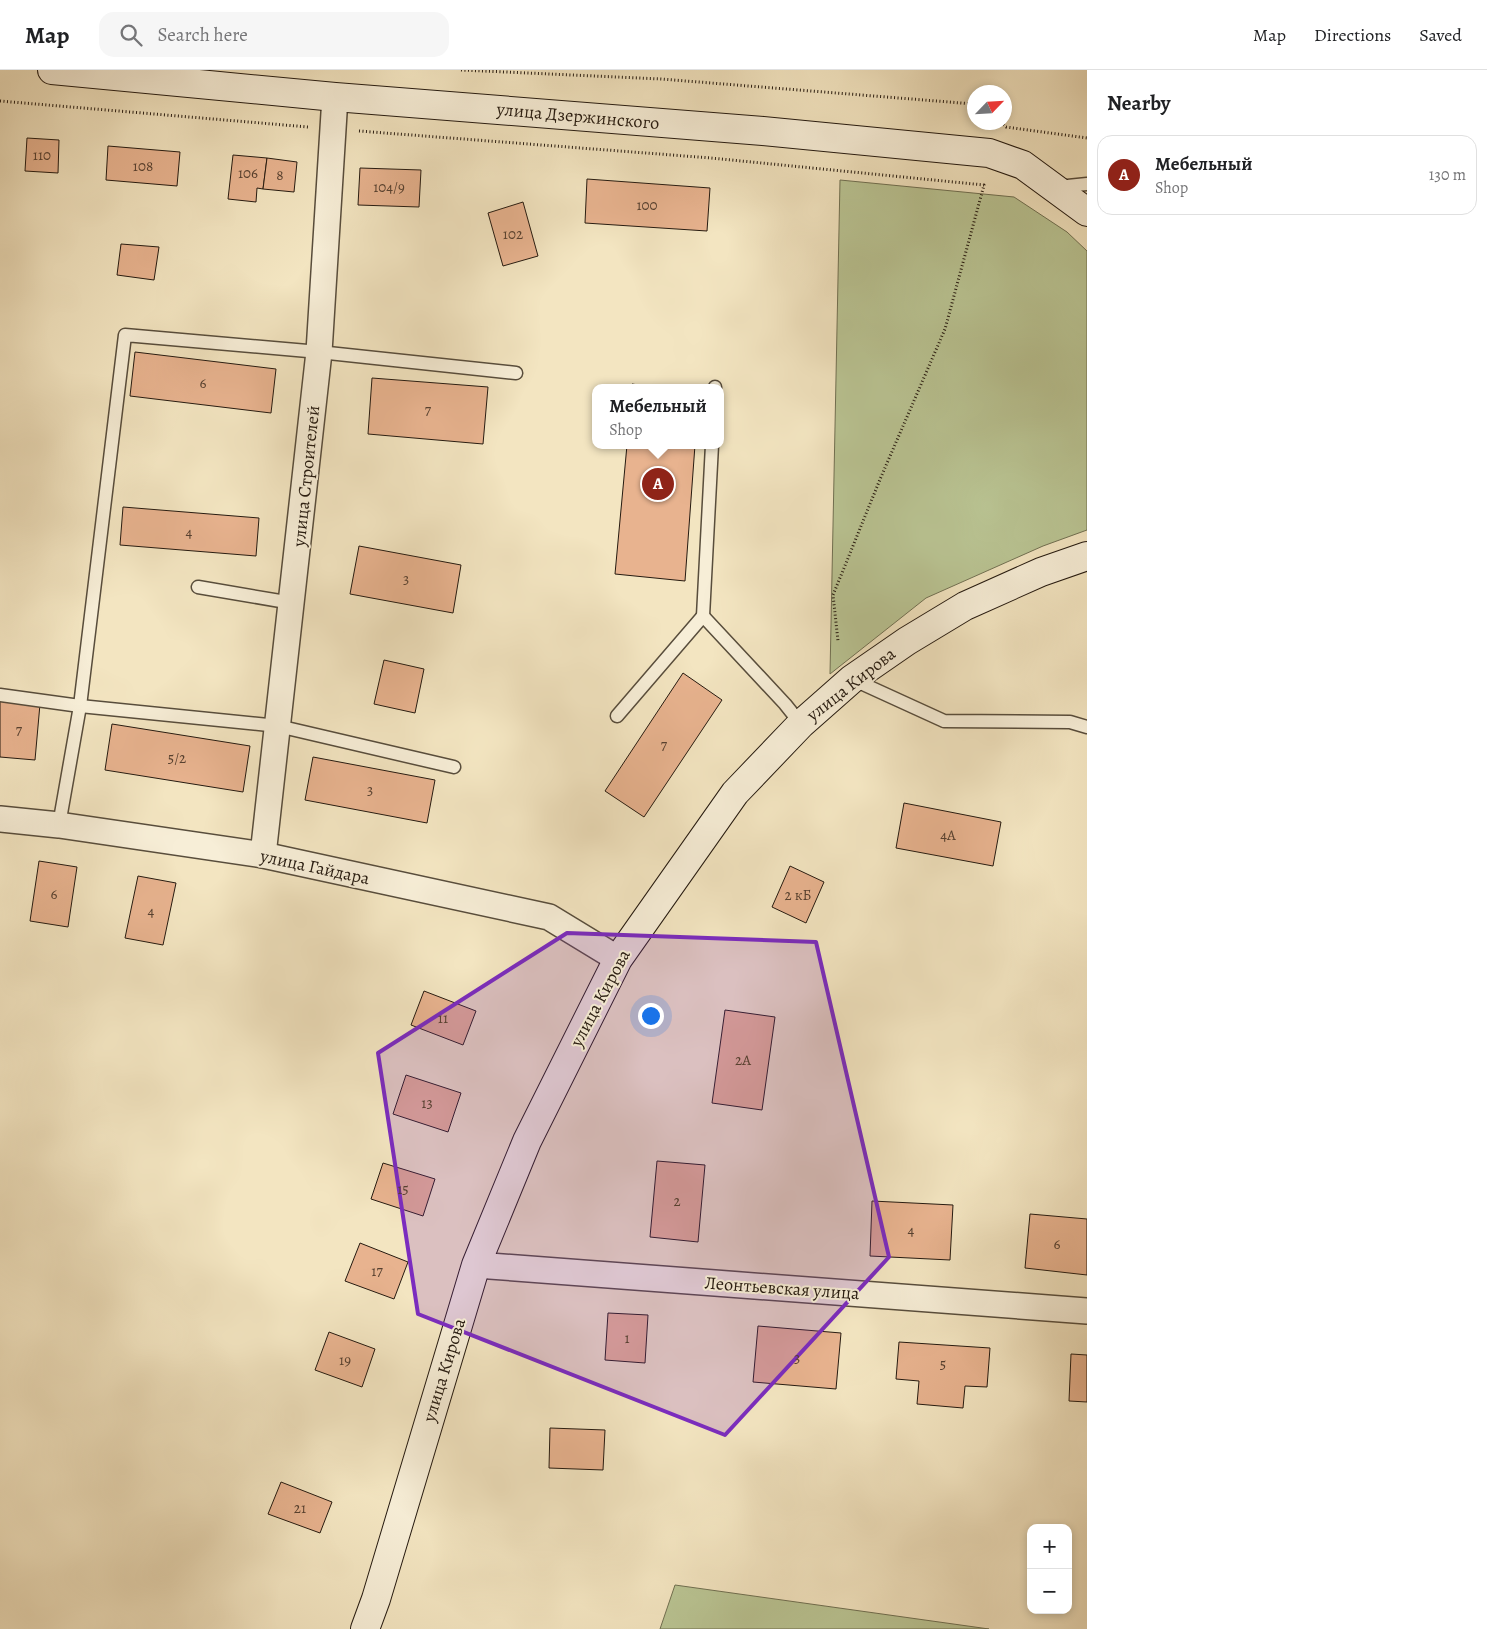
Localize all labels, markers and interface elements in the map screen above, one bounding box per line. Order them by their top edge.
search box [99,12,449,57]
text: Map [25,19,69,51]
icon: search [117,21,145,49]
text: Search here [157,22,248,48]
text: Map [1253,23,1286,47]
text: Directions [1314,23,1391,47]
text: Saved [1419,23,1462,47]
north arrow [967,85,1012,130]
text: Nearby [1107,89,1170,117]
street label: улица Дзержинского [495,97,660,135]
house number: 110 [33,145,51,165]
text: Мебельный [1155,151,1253,177]
house number: 108 [133,156,153,176]
house number: 106 [238,163,258,183]
text: A [1119,164,1129,186]
text: 130 m [1429,164,1466,186]
house number: 8 [276,165,284,185]
house number: 104/9 [373,177,405,197]
text: Shop [1155,177,1188,199]
house number: 100 [636,195,658,215]
house number: 102 [503,224,523,244]
house number: 6 [200,373,207,393]
popup [592,384,724,449]
text: Мебельный [609,393,707,419]
house number: 7 [425,400,432,420]
street label: улица Строителей [287,404,325,549]
text: Shop [609,419,643,441]
pin: A [642,465,674,503]
house number: 4 [186,522,193,542]
house number: 3 [403,569,409,589]
street label: улица Кирова [801,641,901,727]
house number: 7 [16,720,23,740]
house number: 7 [661,735,668,755]
house number: 5/2 [168,748,186,768]
house number: 3 [367,780,373,800]
house number: 4А [940,825,956,845]
street label: улица Гайдара [257,844,372,890]
house number: 6 [51,884,58,904]
house number: 2 кБ [785,885,811,905]
house number: 4 [148,901,155,921]
street label: улица Кирова [564,945,636,1052]
your location [638,1003,664,1029]
house number: 11 [438,1008,448,1028]
house number: 2А [735,1050,751,1070]
house number: 13 [421,1093,433,1113]
house number: 15 [397,1179,409,1199]
house number: 2 [673,1191,681,1211]
house number: 4 [908,1220,915,1240]
house number: 6 [1054,1234,1061,1254]
house number: 17 [371,1261,383,1281]
street label: Леонтьевская улица [704,1271,861,1305]
street label: улица Кирова [417,1315,471,1426]
house number: 1 [624,1328,630,1348]
house number: 3 [794,1348,800,1368]
house number: 19 [339,1350,351,1370]
house number: 5 [940,1354,946,1374]
house number: 21 [294,1498,306,1518]
map controls [1027,1524,1072,1614]
button: + [1027,1524,1072,1569]
button: − [1027,1569,1072,1614]

